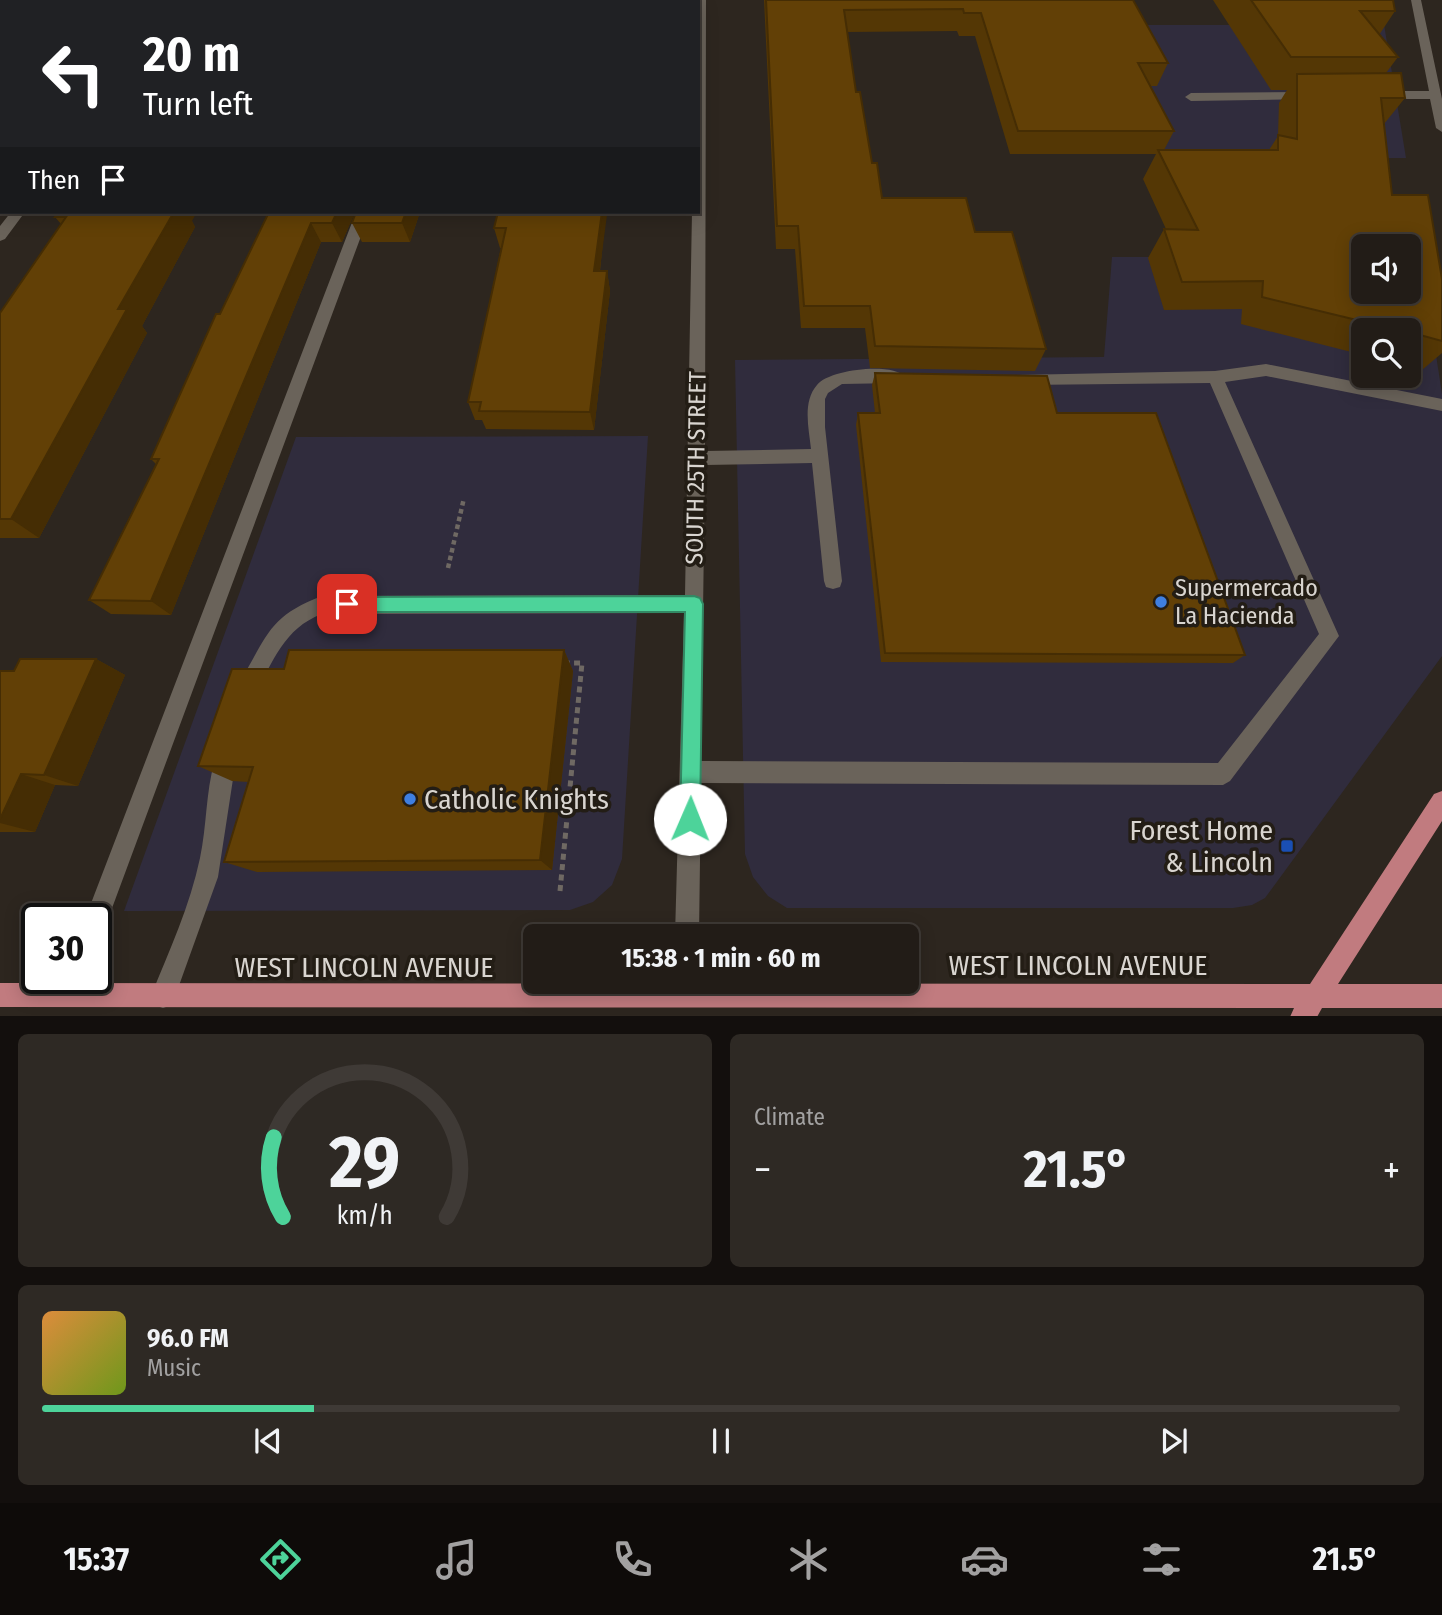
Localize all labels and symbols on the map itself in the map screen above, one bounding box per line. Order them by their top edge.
street label: SOUTH 25TH STREET [680,371,712,565]
pin [317,574,377,634]
place label: Supermercado La Hacienda [1175,574,1318,630]
marker: Supermercado La Hacienda [1153,594,1169,610]
position arrow [653,782,727,856]
place label: Catholic Knights [424,783,609,816]
marker: Catholic Knights [402,791,418,807]
place label: Forest Home & Lincoln [1129,814,1273,879]
marker: Forest Home & Lincoln [1279,838,1295,854]
speed limit sign: 30 [21,903,112,994]
street label: WEST LINCOLN AVENUE [949,949,1207,982]
street label: WEST LINCOLN AVENUE [235,951,493,984]

